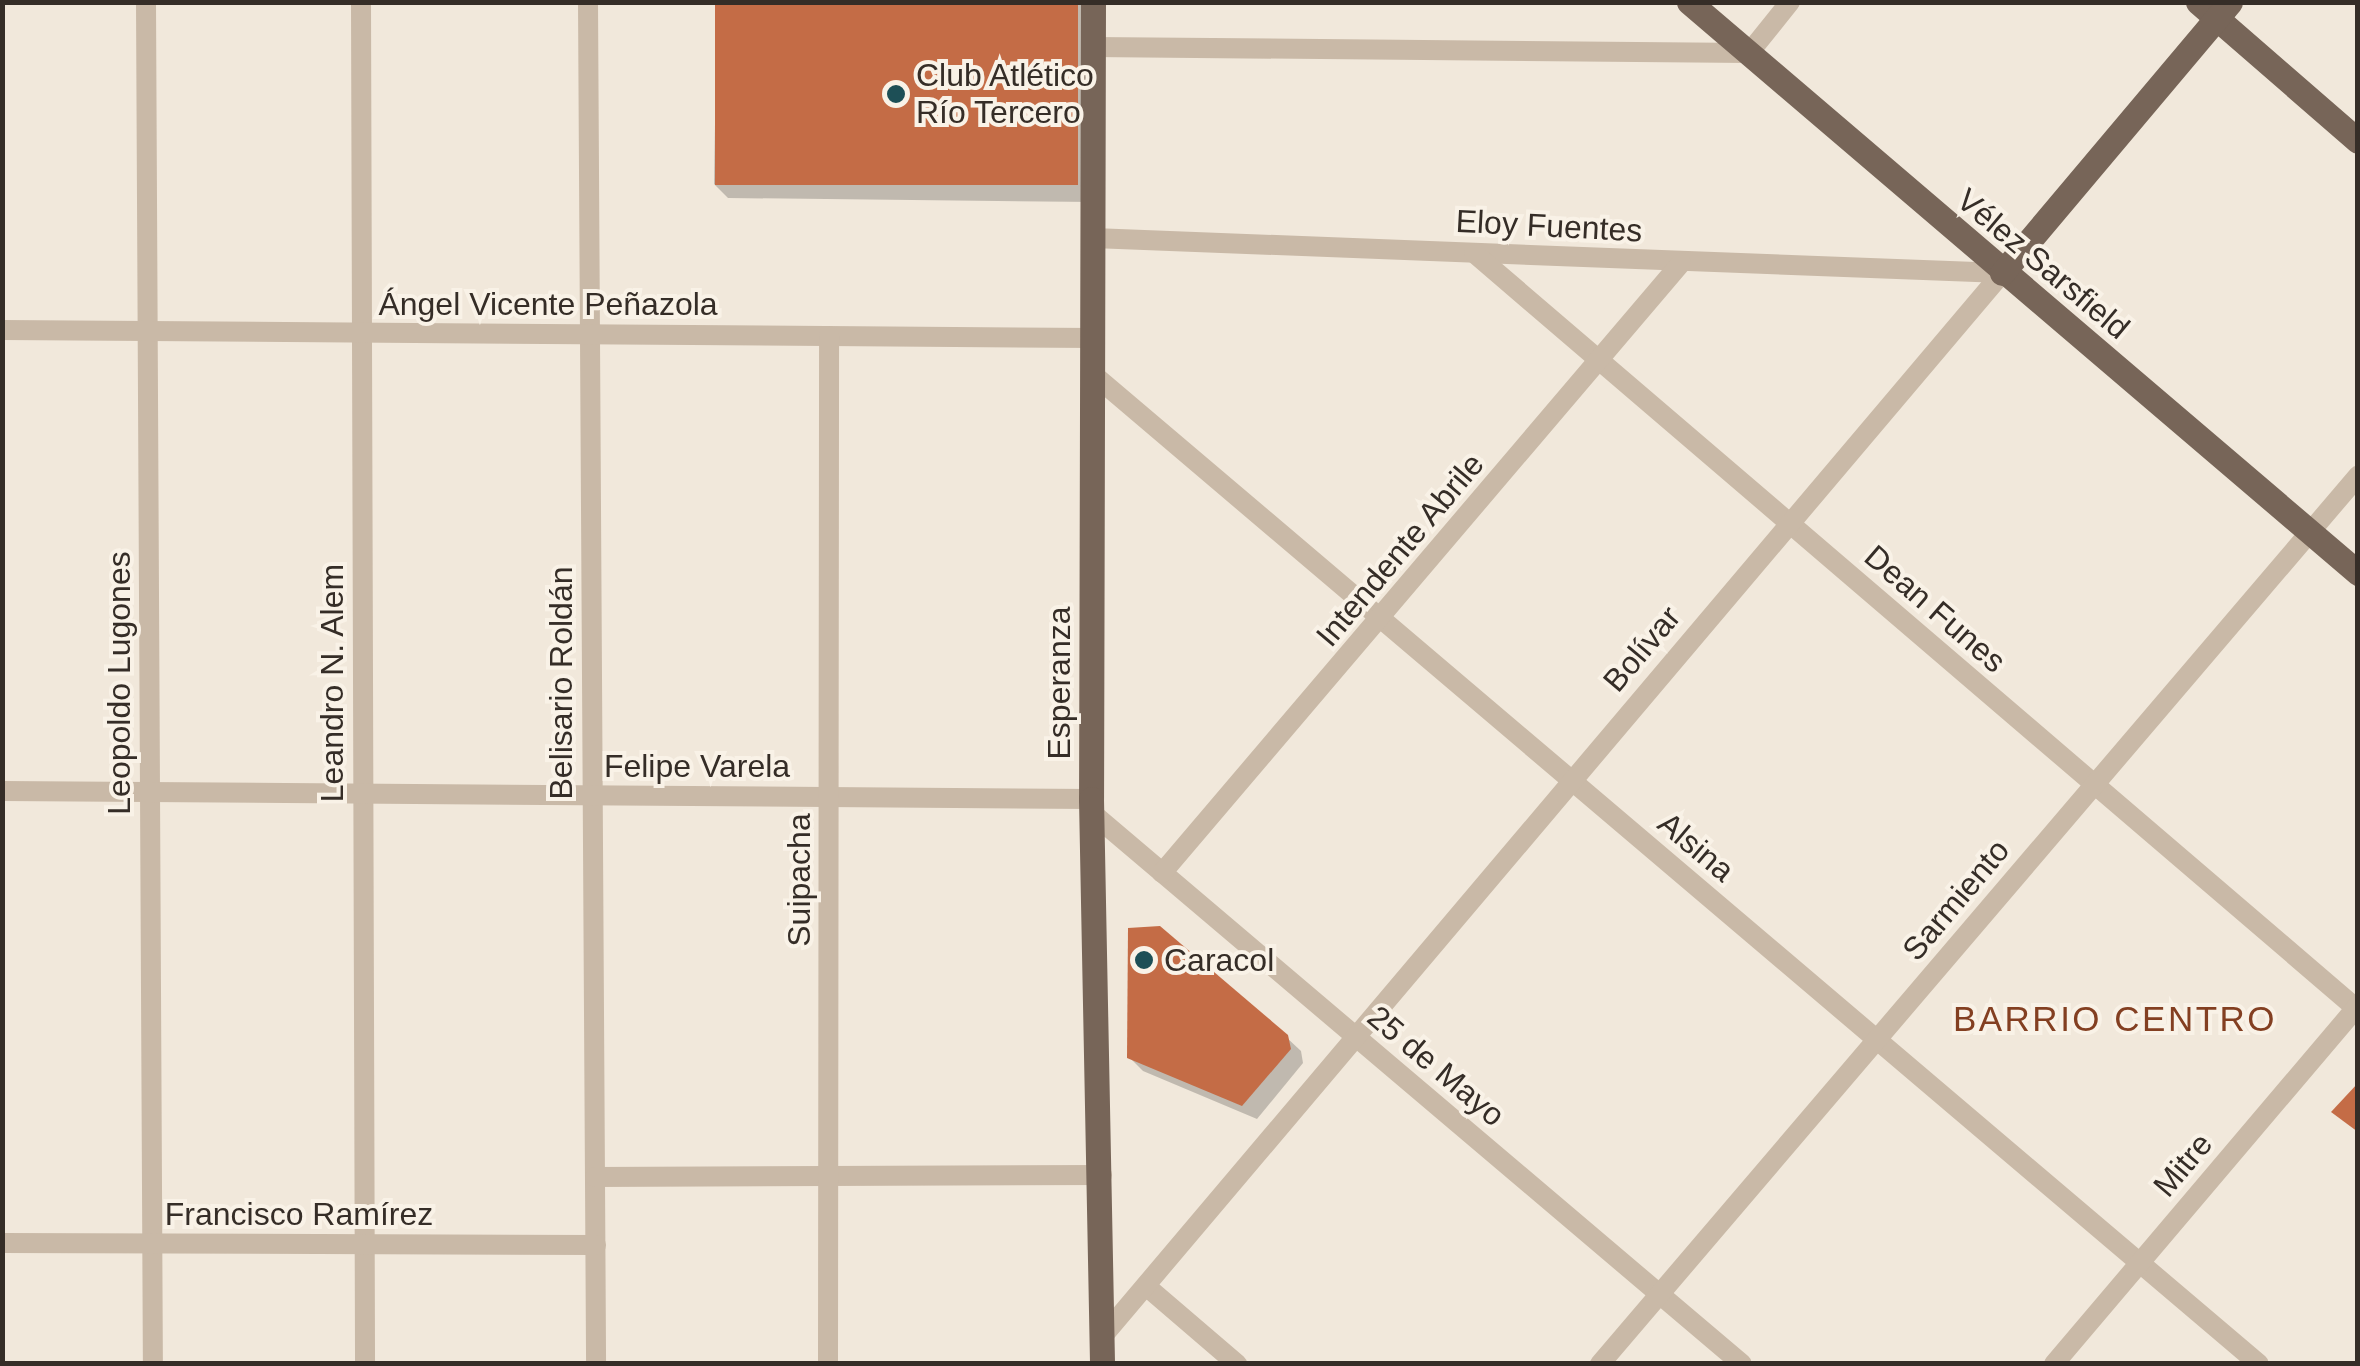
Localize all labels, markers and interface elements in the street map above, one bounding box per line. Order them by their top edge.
place label: Club Atlético Río Tercero [916,57,1096,132]
marker: Club Atlético Río Tercero [885,83,907,105]
street label: Vélez Sarsfield [1949,181,2137,347]
street label: Eloy Fuentes [1455,202,1643,250]
street label: Ángel Vicente Peñazola [378,285,718,323]
street label: Intendente Abrile [1308,445,1492,655]
street label: Dean Funes [1857,537,2013,681]
street label: Leopoldo Lugones [100,551,138,815]
street label: Leandro N. Alem [313,563,351,803]
street label: Belisario Roldán [542,566,580,800]
street label: Bolívar [1595,599,1689,699]
street label: Esperanza [1040,607,1078,759]
street label: Felipe Varela [604,747,790,785]
street label: Alsina [1650,804,1742,890]
street label: Suipacha [780,813,818,947]
street label: Sarmiento [1894,832,2018,968]
place label: Caracol [1164,941,1274,979]
marker: Caracol [1133,949,1155,971]
street label: 25 de Mayo [1360,998,1512,1134]
district label: BARRIO CENTRO [1953,998,2277,1040]
street label: Mitre [2145,1125,2221,1205]
street label: Francisco Ramírez [165,1195,433,1233]

